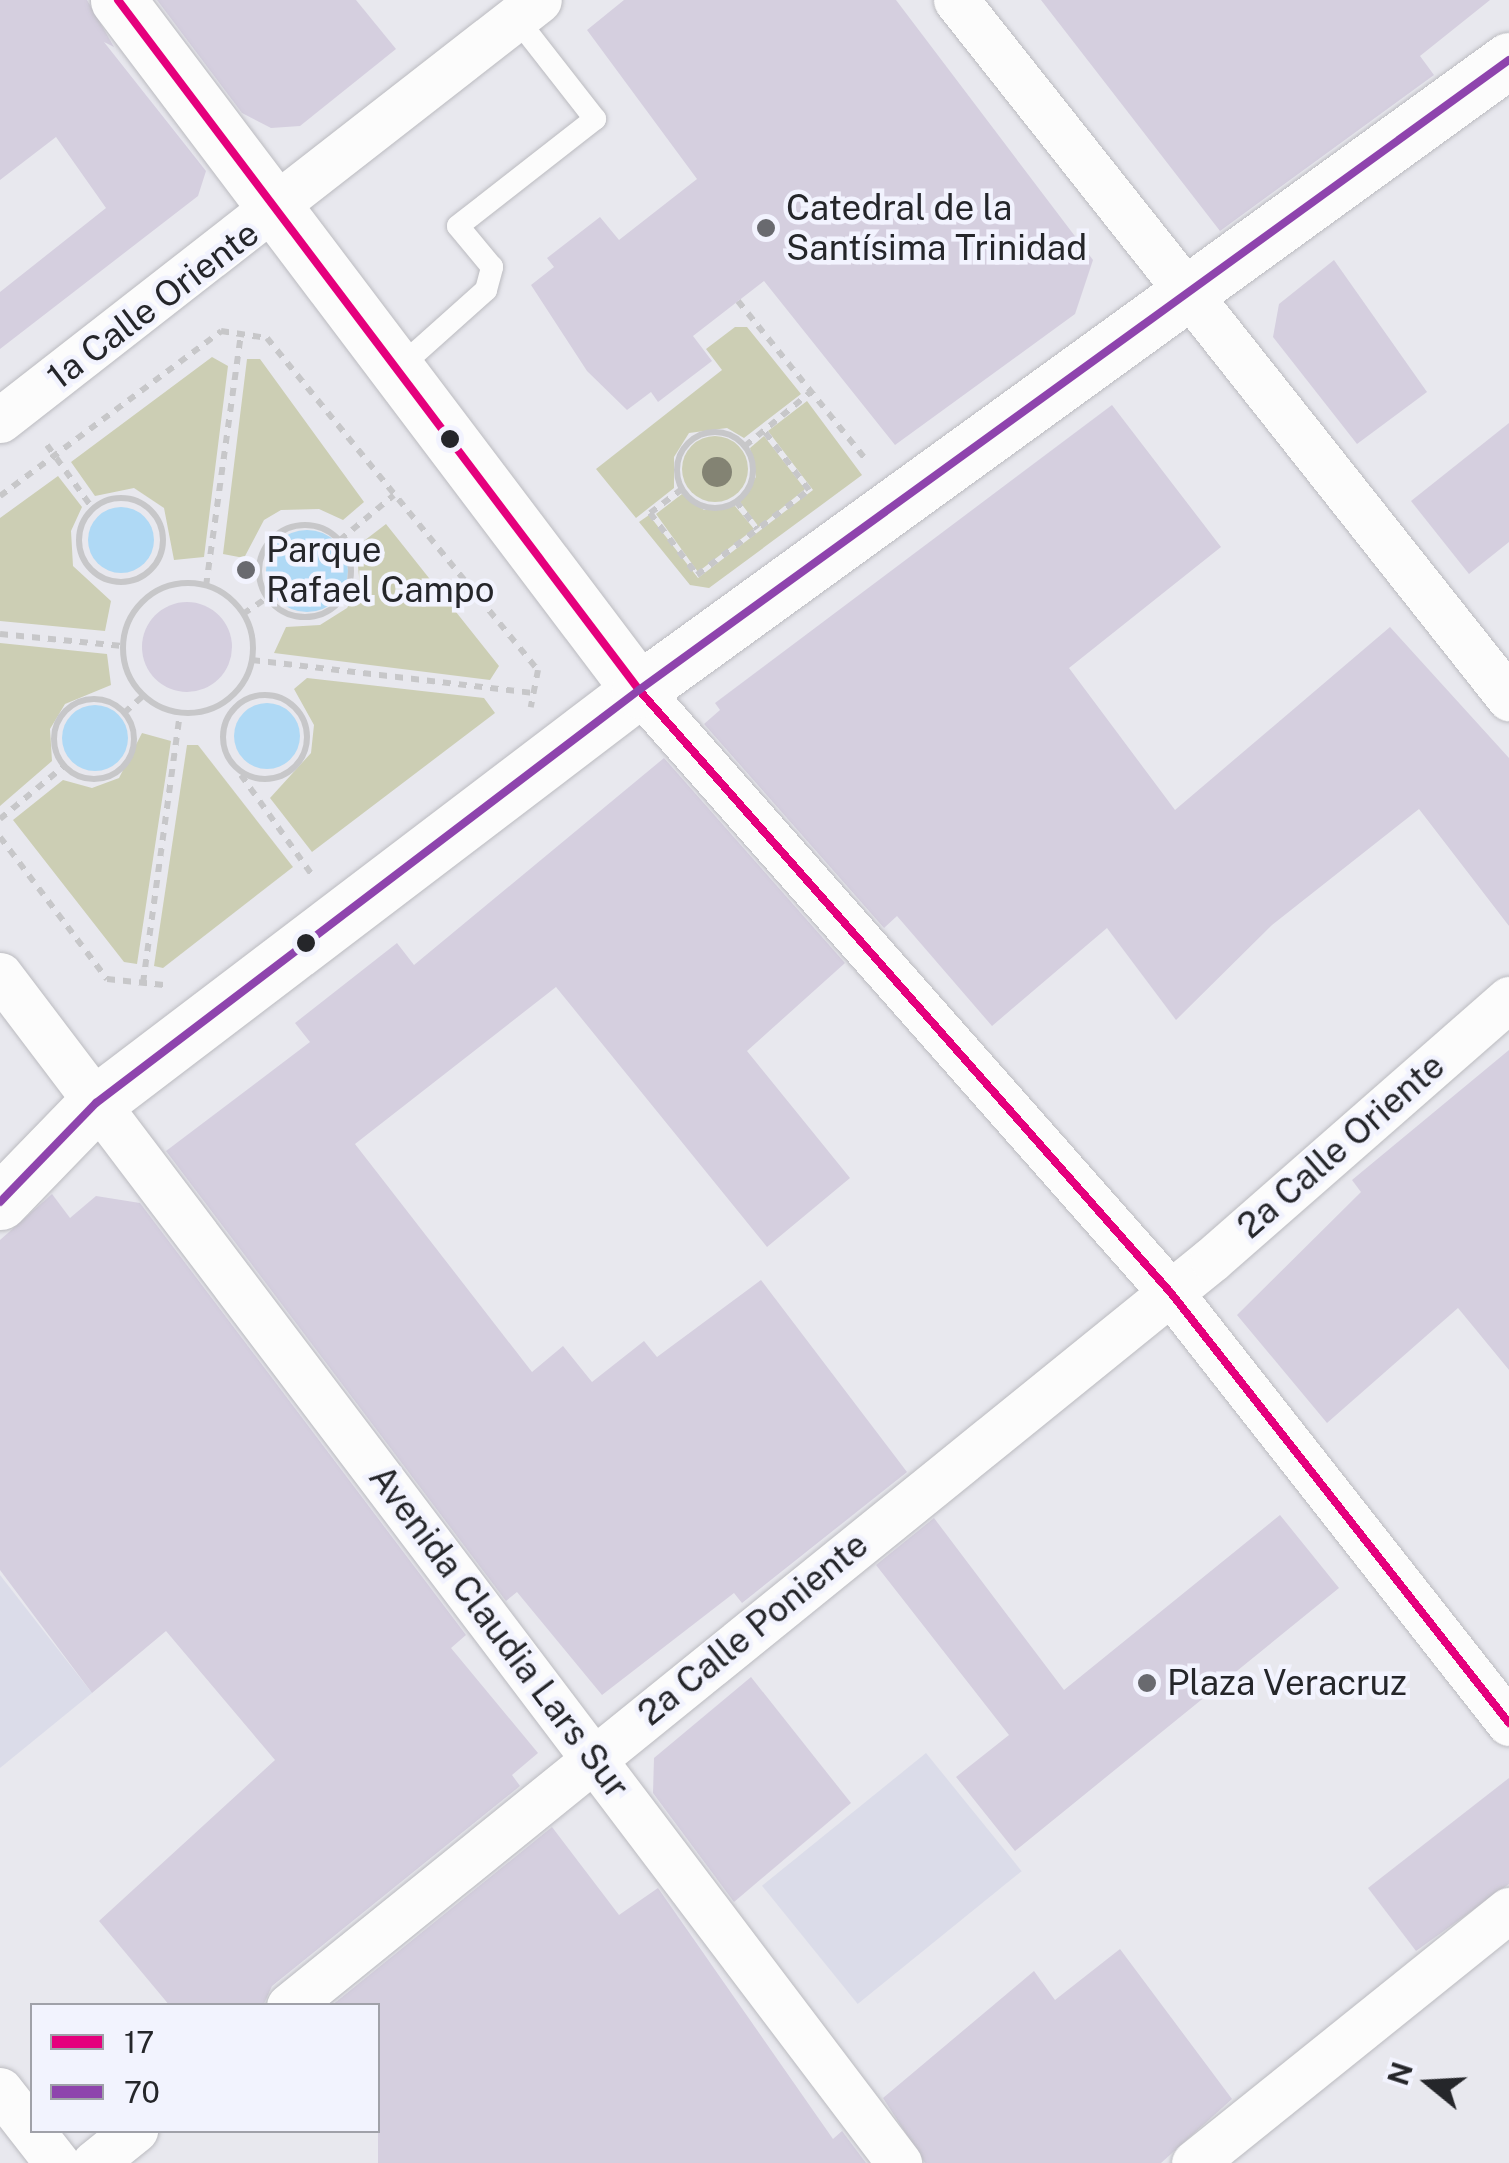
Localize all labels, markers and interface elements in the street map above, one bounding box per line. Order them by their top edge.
place label: Catedral de la Santísima Trinidad [786,187,1087,269]
street label: 1a Calle Oriente [39,212,267,398]
marker: Catedral de la Santísima Trinidad [755,217,777,239]
unlabelled marker [440,429,460,449]
place label: Parque Rafael Campo [266,529,495,611]
marker: Parque Rafael Campo [235,559,257,581]
unlabelled marker [296,933,316,953]
street label: 2a Calle Oriente [1229,1045,1453,1247]
street label: Avenida Claudia Lars Sur [360,1457,638,1807]
street label: 2a Calle Poniente [630,1524,876,1734]
place label: Plaza Veracruz [1167,1662,1408,1704]
marker: Plaza Veracruz [1136,1672,1158,1694]
legend [30,2003,380,2133]
text: 17 [124,2024,154,2060]
north arrow [1379,2033,1479,2133]
text: N [1381,2058,1419,2089]
text: 70 [124,2074,160,2110]

